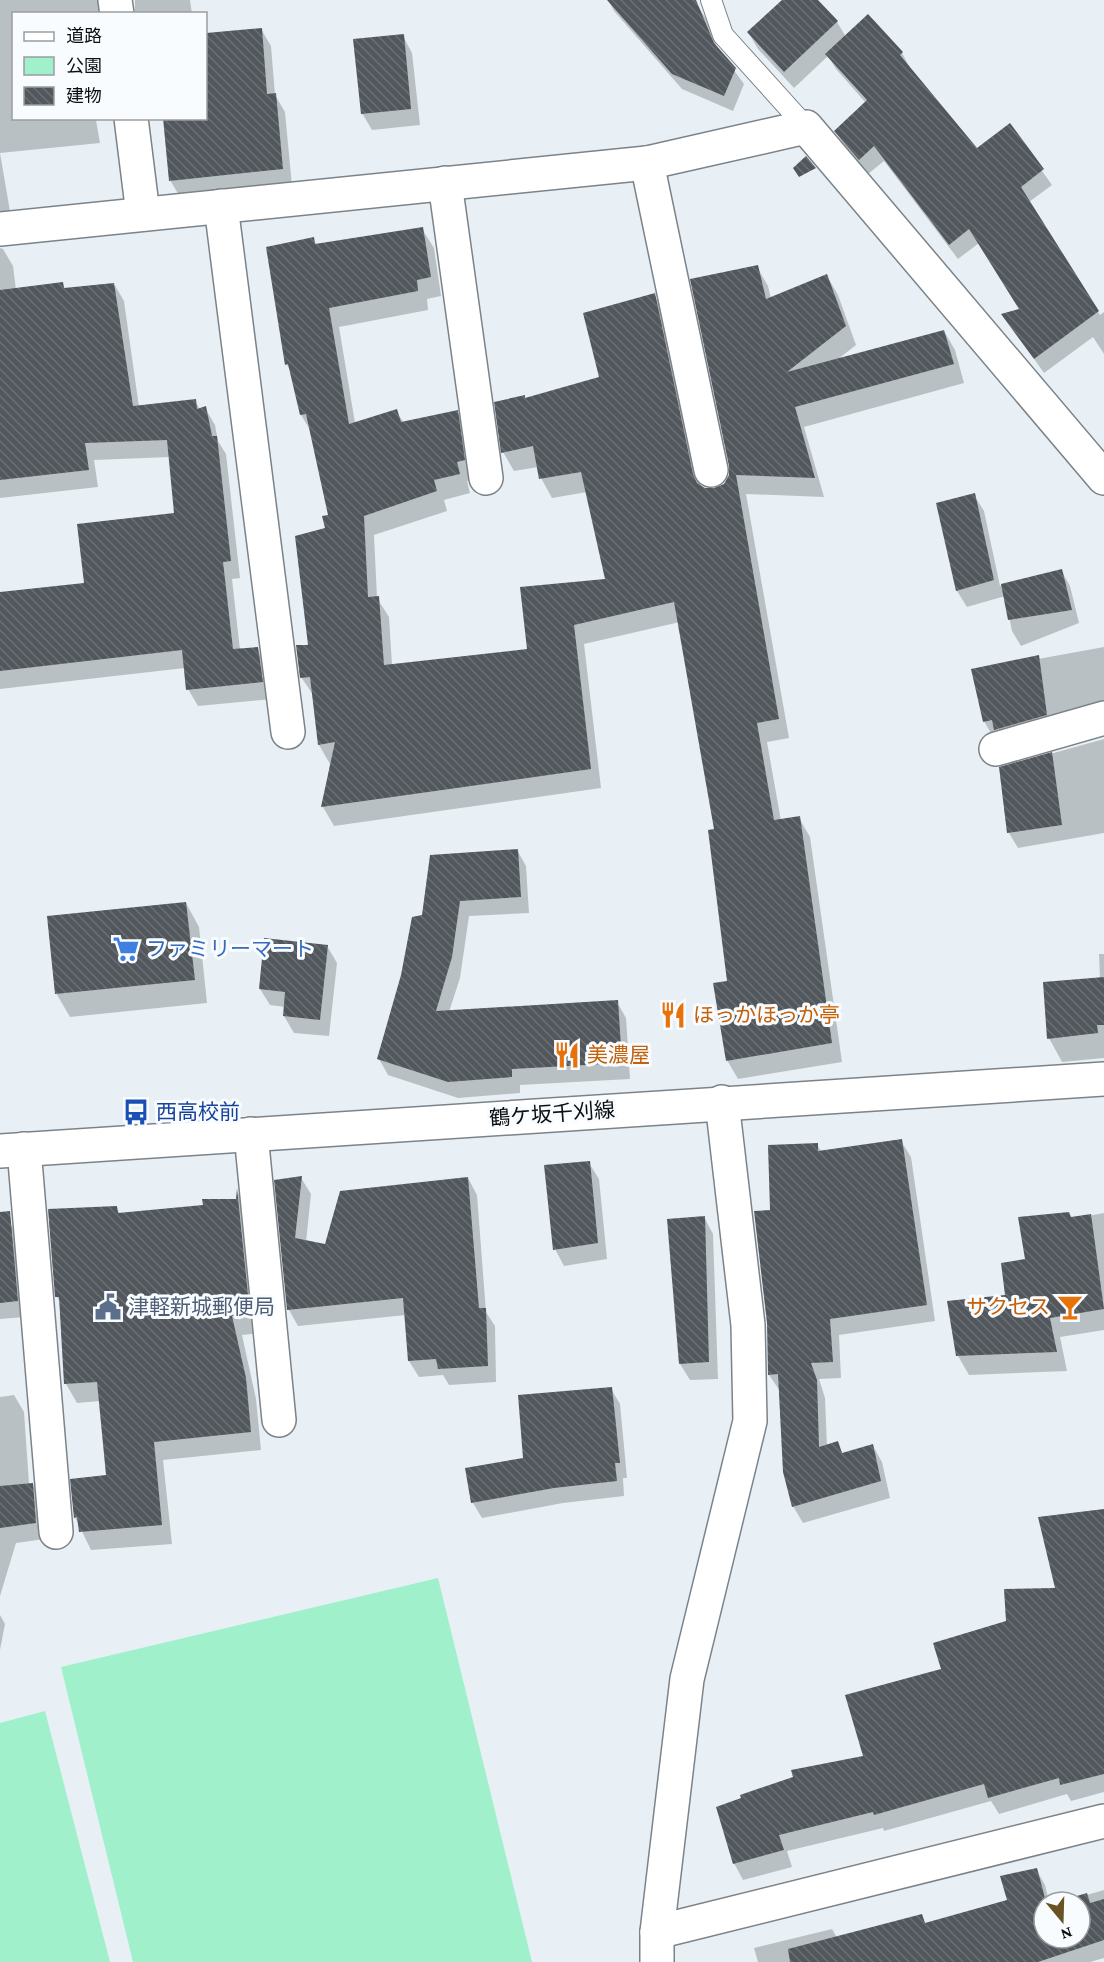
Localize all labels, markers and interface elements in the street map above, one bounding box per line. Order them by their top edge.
legend [12,12,207,120]
text: 道路 [66,26,102,46]
text: 公園 [66,56,102,76]
text: 建物 [66,86,102,106]
supermarket icon: ファミリーマート [111,934,141,964]
place label: ファミリーマート [146,937,314,961]
restaurant icon: ほっかほっか亭 [658,1000,688,1030]
place label: ほっかほっか亭 [693,1003,840,1027]
restaurant icon: 美濃屋 [552,1040,582,1070]
place label: 美濃屋 [587,1043,650,1067]
bus stop icon: 西高校前 [121,1097,151,1127]
street label: 鶴ケ坂千刈線 [488,1098,616,1130]
place label: 西高校前 [156,1100,240,1124]
public building icon: 津軽新城郵便局 [93,1292,123,1322]
bar icon: サクセス [1055,1292,1085,1322]
place label: 津軽新城郵便局 [128,1295,275,1319]
place label: サクセス [966,1295,1050,1319]
north arrow [1032,1890,1092,1950]
text: N [1059,1924,1075,1944]

